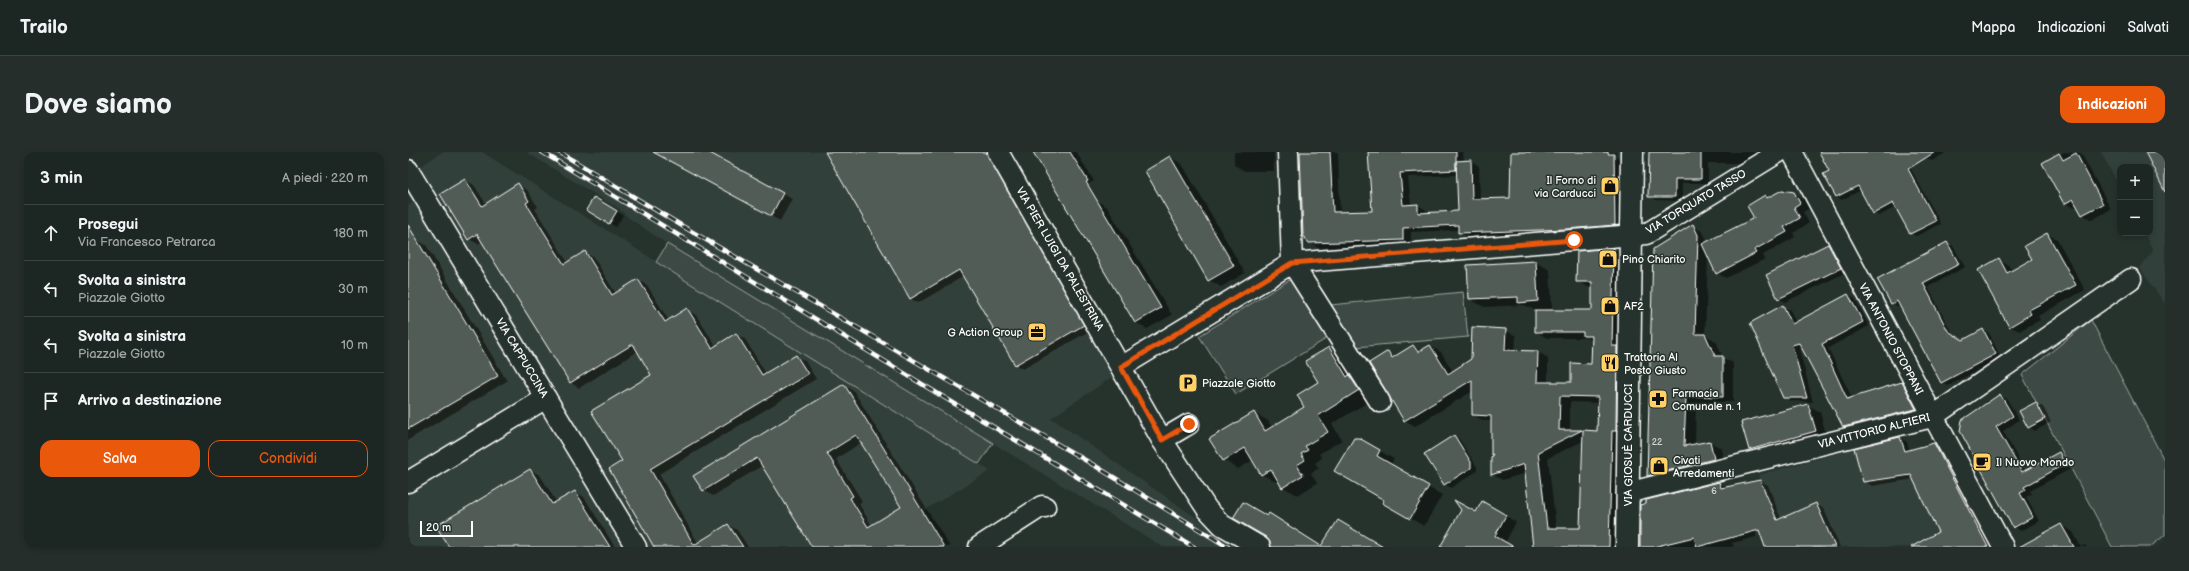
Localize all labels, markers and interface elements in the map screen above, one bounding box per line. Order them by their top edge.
text: Trailo [20,16,68,39]
text: Mappa [1971,19,2015,36]
text: Indicazioni [2037,19,2105,36]
text: Salvati [2127,19,2169,36]
button: Indicazioni [2060,86,2165,123]
text: Dove siamo [24,88,172,121]
map controls [2117,164,2153,236]
button: + [2117,164,2153,200]
street label: VIA TORQUATO TASSO [1644,167,1748,237]
text: 3 min [40,168,83,188]
text: A piedi · 220 m [282,170,368,186]
place label: Il Forno di via Carducci [1533,174,1596,200]
shop icon: Il Forno di via Carducci [1599,175,1621,197]
street label: VIA PIER LUIGI DA PALESTRINA [1013,185,1107,333]
button: − [2117,200,2153,236]
text: Prosegui [78,215,138,234]
icon: ahead [40,222,62,244]
text: 180 m [333,225,368,241]
route start [1565,231,1583,249]
text: Via Francesco Petrarca [78,234,216,250]
shop icon: Pino Chiarito [1597,248,1619,270]
place label: Pino Chiarito [1622,253,1685,266]
text: Svolta a sinistra [78,271,186,290]
icon: left [40,278,62,300]
text: 30 m [338,281,368,297]
street label: VIA ANTONIO STOPPANI [1856,281,1926,397]
text: Piazzale Giotto [78,290,165,306]
shop icon: AF2 [1599,295,1621,317]
place label: AF2 [1624,300,1644,313]
street label: VIA CAPPUCCINA [493,316,551,400]
office icon: G Action Group [1026,321,1048,343]
place label: G Action Group [947,326,1023,339]
text: Svolta a sinistra [78,327,186,346]
icon: left [40,334,62,356]
text: 10 m [341,337,368,353]
text: Piazzale Giotto [78,346,165,362]
place label: Trattoria Al Posto Giusto [1624,351,1686,377]
restaurant icon: Trattoria Al Posto Giusto [1599,352,1621,374]
parking icon: Piazzale Giotto [1177,372,1199,394]
place label: Piazzale Giotto [1202,377,1276,390]
street label: VIA GIOSUÈ CARDUCCI [1621,383,1635,506]
place label: Farmacia Comunale n. 1 [1672,387,1741,413]
pharmacy icon: Farmacia Comunale n. 1 [1647,388,1669,410]
icon: arrive [40,390,62,412]
text: Arrivo a destinazione [78,391,222,410]
street label: VIA VITTORIO ALFIERI [1817,411,1932,451]
route end [1180,415,1198,433]
house number: 22 [1652,437,1663,448]
button: Salva [40,440,200,477]
button: Condividi [208,440,368,477]
cafe icon: Il Nuovo Mondo [1971,451,1993,473]
place label: Civati Arredamenti [1673,454,1734,480]
shop icon: Civati Arredamenti [1648,455,1670,477]
place label: Il Nuovo Mondo [1996,456,2074,469]
house number: 6 [1711,486,1717,497]
scale bar [420,519,473,538]
text: 20 m [426,521,451,534]

